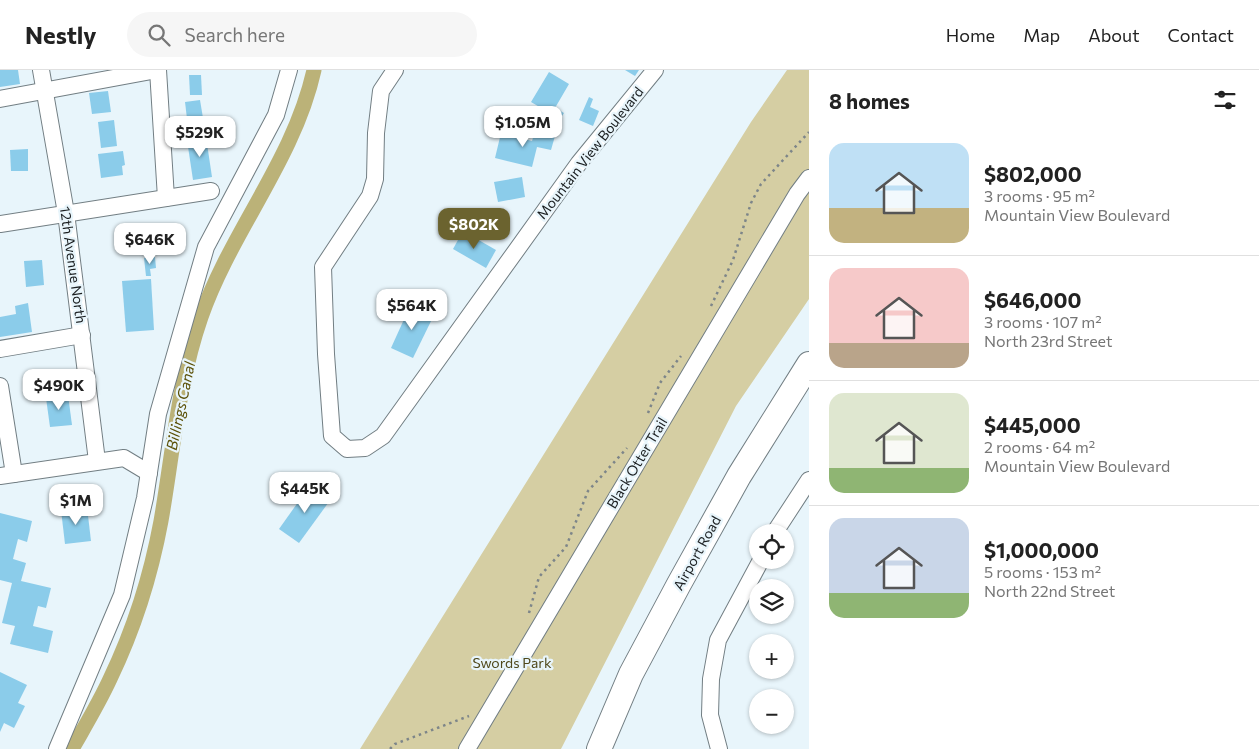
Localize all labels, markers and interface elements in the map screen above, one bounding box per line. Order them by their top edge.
search box [127,12,477,57]
text: Nestly [25,20,97,49]
icon: search [145,21,173,49]
text: Search here [185,23,285,46]
text: Home [946,24,995,46]
text: Map [1023,24,1060,46]
text: About [1088,24,1140,46]
text: Contact [1168,24,1234,46]
street label: Mountain View Boulevard [533,83,646,222]
icon: filters [1211,86,1239,114]
text: 8 homes [829,88,910,113]
pin: $1.05M [482,106,564,148]
text: $1.05M [495,112,551,131]
pin: $529K [165,116,235,158]
text: $529K [176,122,224,141]
text: $802,000 [984,161,1082,186]
icon: home [869,163,929,223]
text: 3 rooms · 95 m² [984,186,1095,205]
street label: 12th Avenue North [57,205,90,324]
text: Mountain View Boulevard [984,205,1170,224]
pin: $802K [439,208,509,250]
text: $802K [449,214,499,233]
pin: $646K [115,222,185,265]
text: $646K [125,229,175,248]
text: $646,000 [984,287,1081,312]
pin: $564K [377,288,447,331]
icon: home [869,288,929,348]
text: $564K [387,295,437,314]
text: 3 rooms · 107 m² [984,312,1102,331]
text: North 23rd Street [984,331,1112,350]
water label: Billings Canal [162,359,198,452]
pin: $490K [24,368,94,411]
text: $490K [34,375,84,394]
text: $445,000 [984,412,1081,437]
icon: home [869,413,929,473]
street label: Black Otter Trail [603,414,670,511]
text: 2 rooms · 64 m² [984,437,1095,456]
text: Mountain View Boulevard [984,456,1170,475]
pin: $445K [270,472,340,514]
text: $445K [280,478,330,497]
pin: $1M [52,484,100,526]
text: $1M [60,490,92,509]
street label: Airport Road [669,513,724,593]
map controls [749,524,794,734]
button: locate [749,524,794,569]
text: $1,000,000 [984,537,1099,562]
icon: home [869,538,929,598]
text: 5 rooms · 153 m² [984,562,1101,581]
button: layers [749,579,794,624]
text: North 22nd Street [984,581,1115,600]
button: + [749,634,794,679]
park label: Swords Park [473,654,552,671]
button: − [749,689,794,734]

